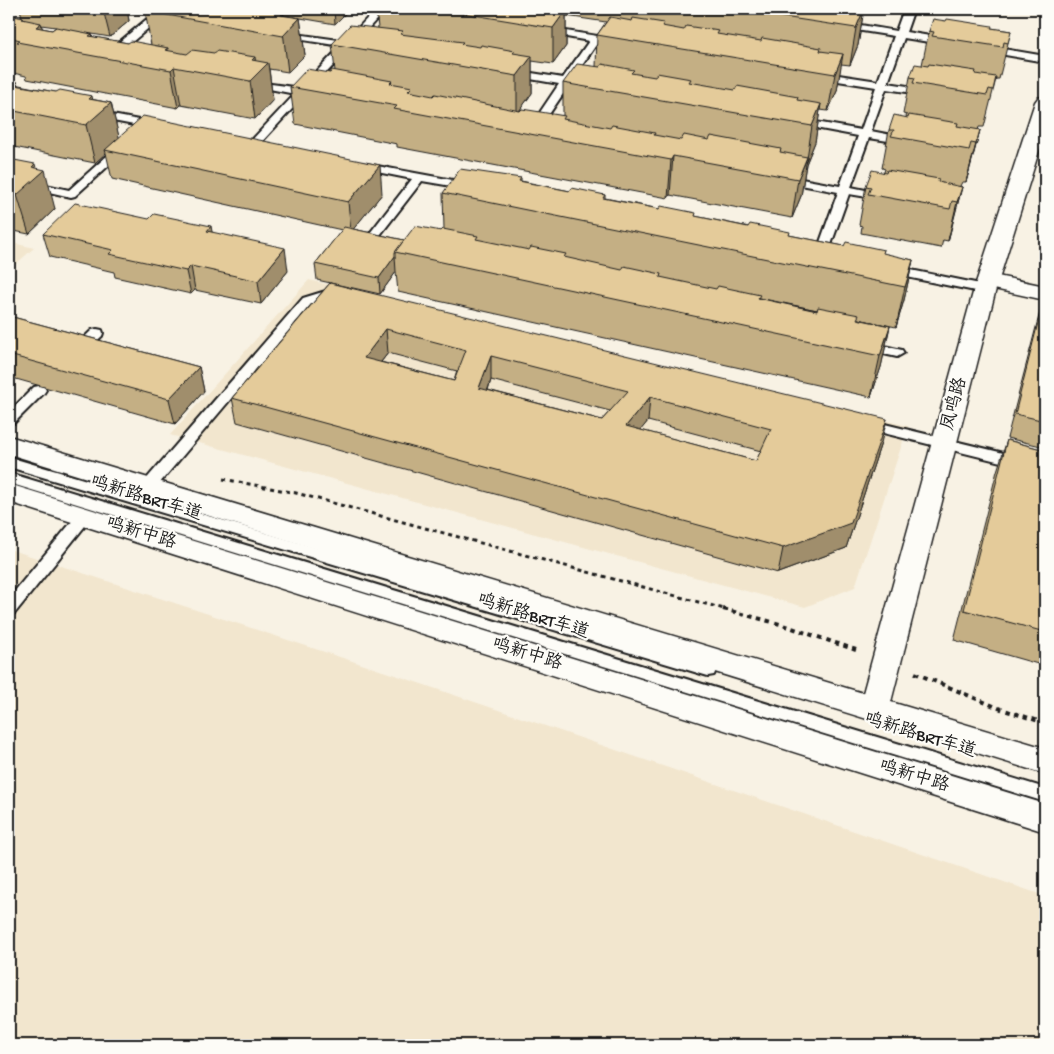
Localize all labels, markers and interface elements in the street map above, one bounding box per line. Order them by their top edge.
street label: 凤鸣路 [937,375,972,433]
street label: 鸣新路BRT车道 [88,471,205,526]
street label: 鸣新中路 [104,512,179,555]
street label: 鸣新路BRT车道 [475,589,592,644]
street label: 鸣新中路 [490,633,565,676]
street label: 鸣新路BRT车道 [862,708,979,763]
street label: 鸣新中路 [877,755,952,798]

